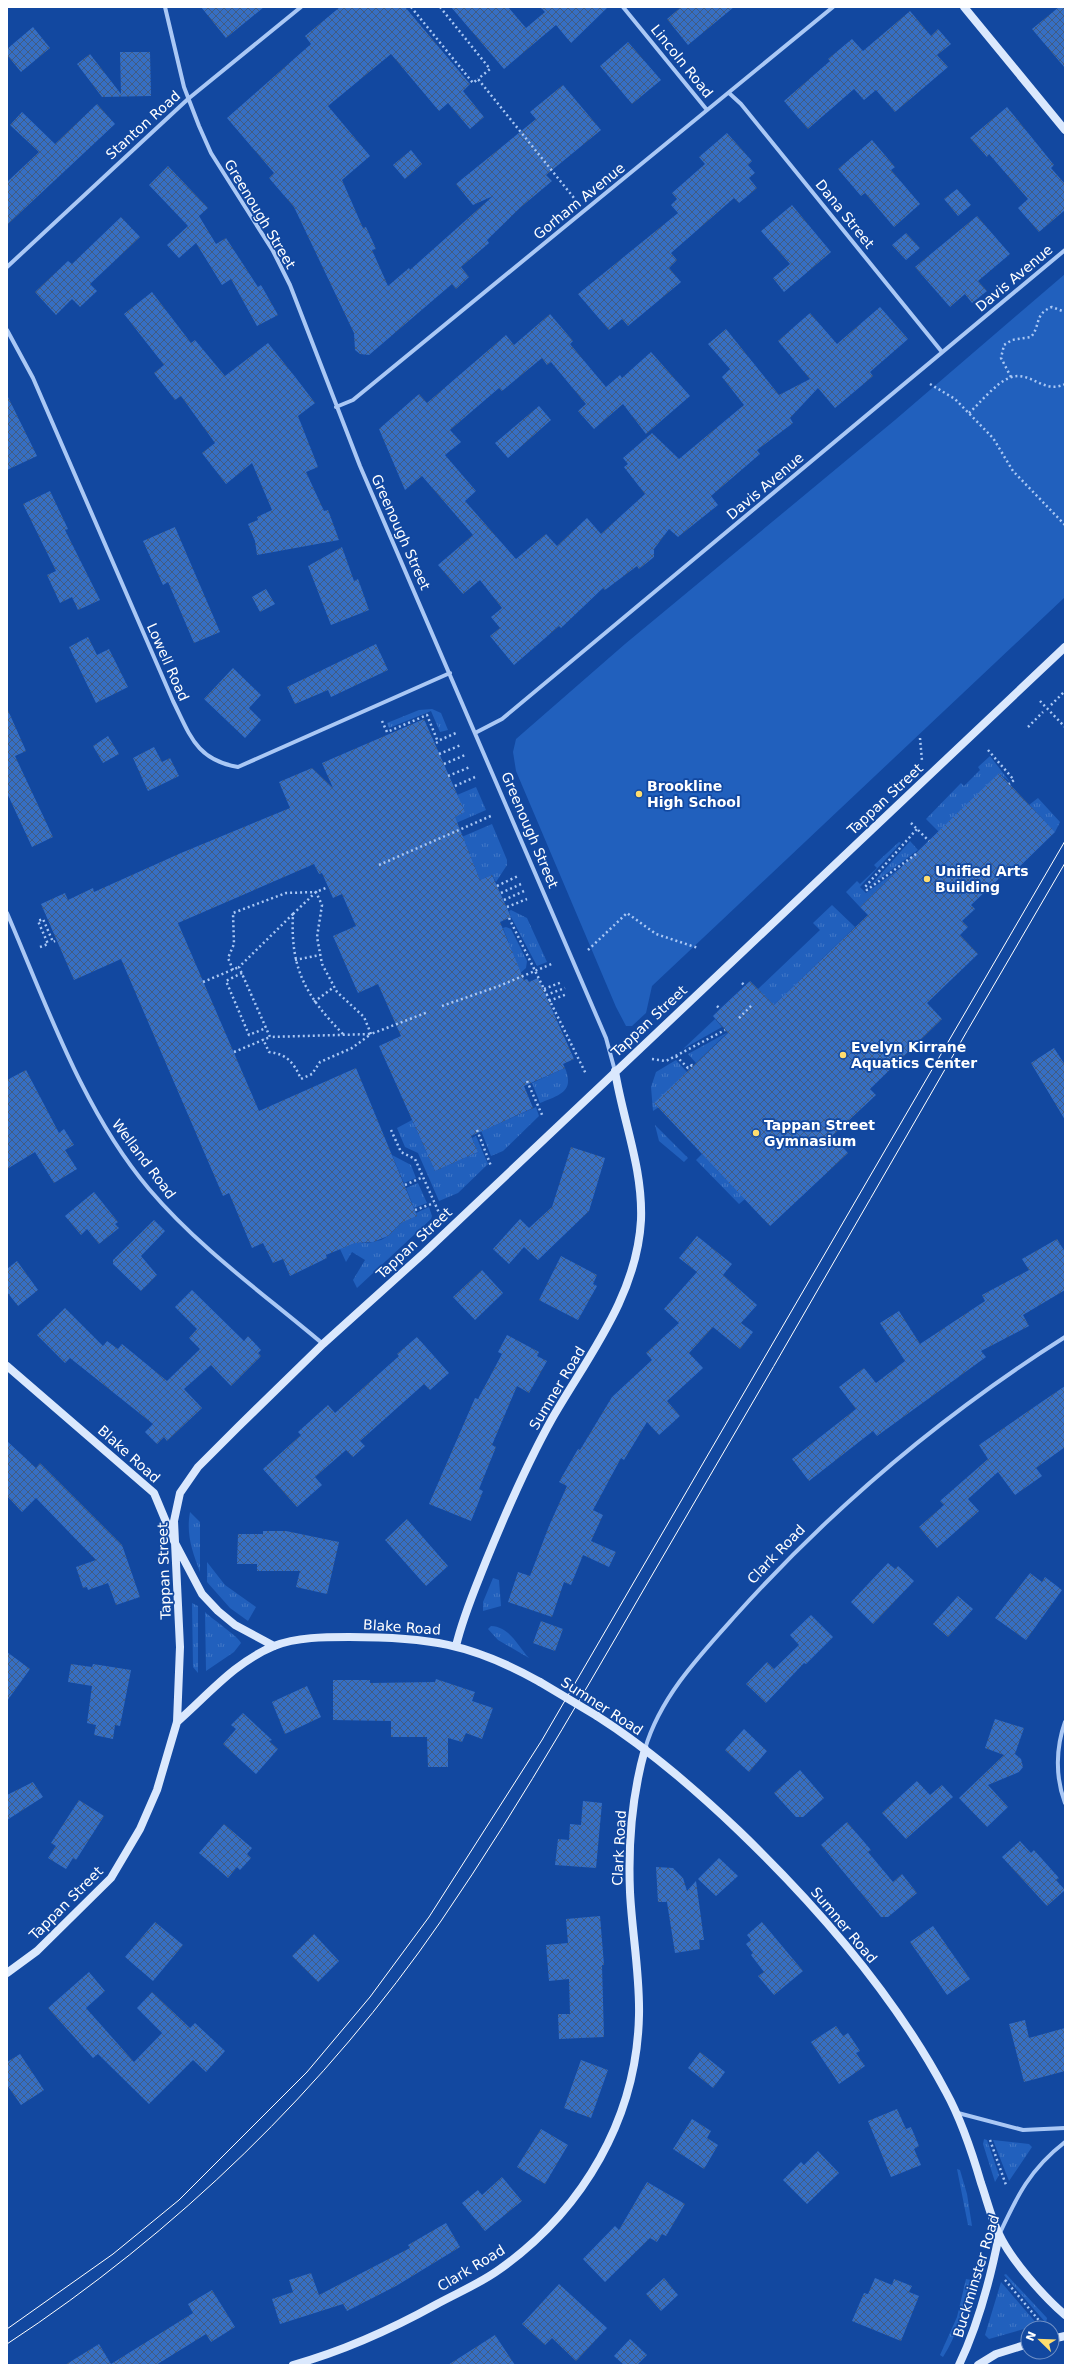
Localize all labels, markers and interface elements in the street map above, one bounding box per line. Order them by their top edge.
street label: Lincoln Road [648,21,716,101]
street label: Stanton Road [103,87,183,163]
street label: Greenough Street [221,156,299,272]
street label: Gorham Avenue [530,159,628,243]
street label: Dana Street [812,176,878,252]
street label: Davis Avenue [972,241,1056,315]
street label: Davis Avenue [723,449,807,523]
street label: Greenough Street [368,472,434,593]
street label: Lowell Road [144,621,192,703]
street label: Tappan Street [843,760,926,839]
street label: Greenough Street [498,770,562,891]
place label: Brookline High School [647,778,741,810]
marker: Brookline High School [634,789,644,799]
place label: Unified Arts Building [935,863,1029,895]
marker: Unified Arts Building [922,874,932,884]
street label: Tappan Street [607,982,690,1061]
place label: Evelyn Kirrane Aquatics Center [851,1039,977,1071]
marker: Evelyn Kirrane Aquatics Center [838,1050,848,1060]
street label: Welland Road [109,1116,179,1202]
place label: Tappan Street Gymnasium [764,1117,875,1149]
marker: Tappan Street Gymnasium [751,1128,761,1138]
street label: Tappan Street [372,1204,455,1283]
street label: Sumner Road [526,1343,588,1433]
street label: Blake Road [95,1422,163,1486]
street label: Clark Road [744,1521,808,1587]
street label: Tappan Street [154,1522,174,1621]
street label: Blake Road [363,1616,441,1638]
street label: Sumner Road [558,1674,646,1738]
street label: Clark Road [609,1810,629,1886]
street label: Tappan Street [25,1863,106,1944]
street label: Sumner Road [808,1884,880,1966]
street label: Buckminster Road [950,2213,1002,2339]
street label: Clark Road [434,2242,508,2294]
north arrow [1020,2320,1060,2360]
text: N [1023,2330,1039,2343]

